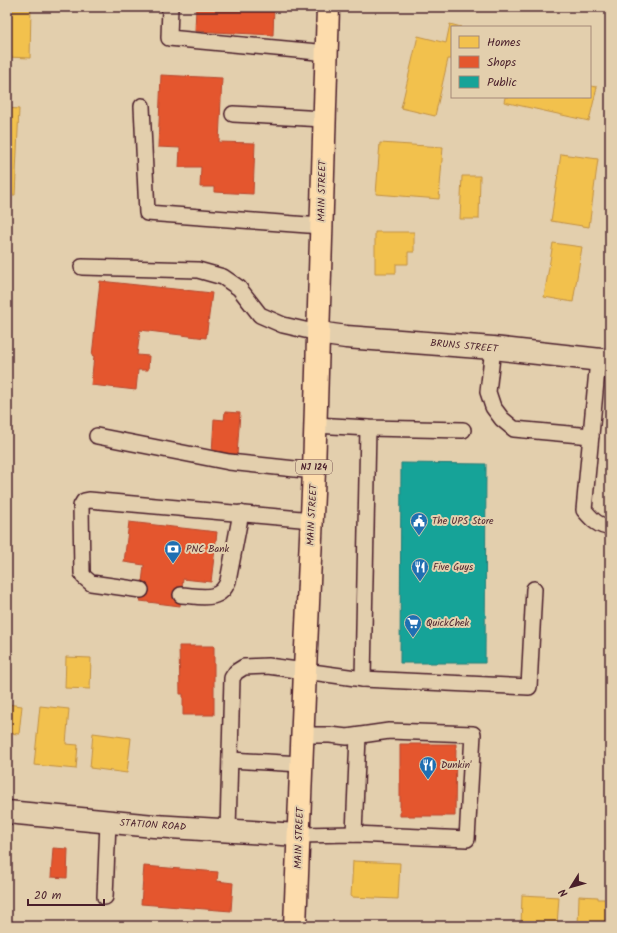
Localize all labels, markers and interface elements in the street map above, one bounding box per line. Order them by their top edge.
legend [451,26,591,98]
text: Homes [487,33,521,52]
text: Shops [487,53,516,72]
text: Public [487,73,517,92]
street label: MAIN STREET [313,159,331,222]
street label: BRUNS STREET [430,335,500,357]
road number: NJ 124 [296,460,332,474]
street label: MAIN STREET [302,482,322,546]
public building icon: The UPS Store [409,511,429,536]
place label: The UPS Store [432,513,494,529]
bank icon: PNC Bank [163,539,183,564]
place label: PNC Bank [186,541,230,557]
restaurant icon: Five Guys [410,557,430,582]
place label: Five Guys [433,559,474,575]
supermarket icon: QuickChek [403,613,423,638]
place label: QuickChek [426,615,470,631]
restaurant icon: Dunkin' [418,755,438,780]
place label: Dunkin' [441,757,472,773]
street label: MAIN STREET [290,805,308,869]
street label: STATION ROAD [119,815,187,835]
north arrow [551,867,591,907]
scale bar [28,881,104,907]
text: N [555,884,573,901]
text: 20 m [34,886,62,905]

